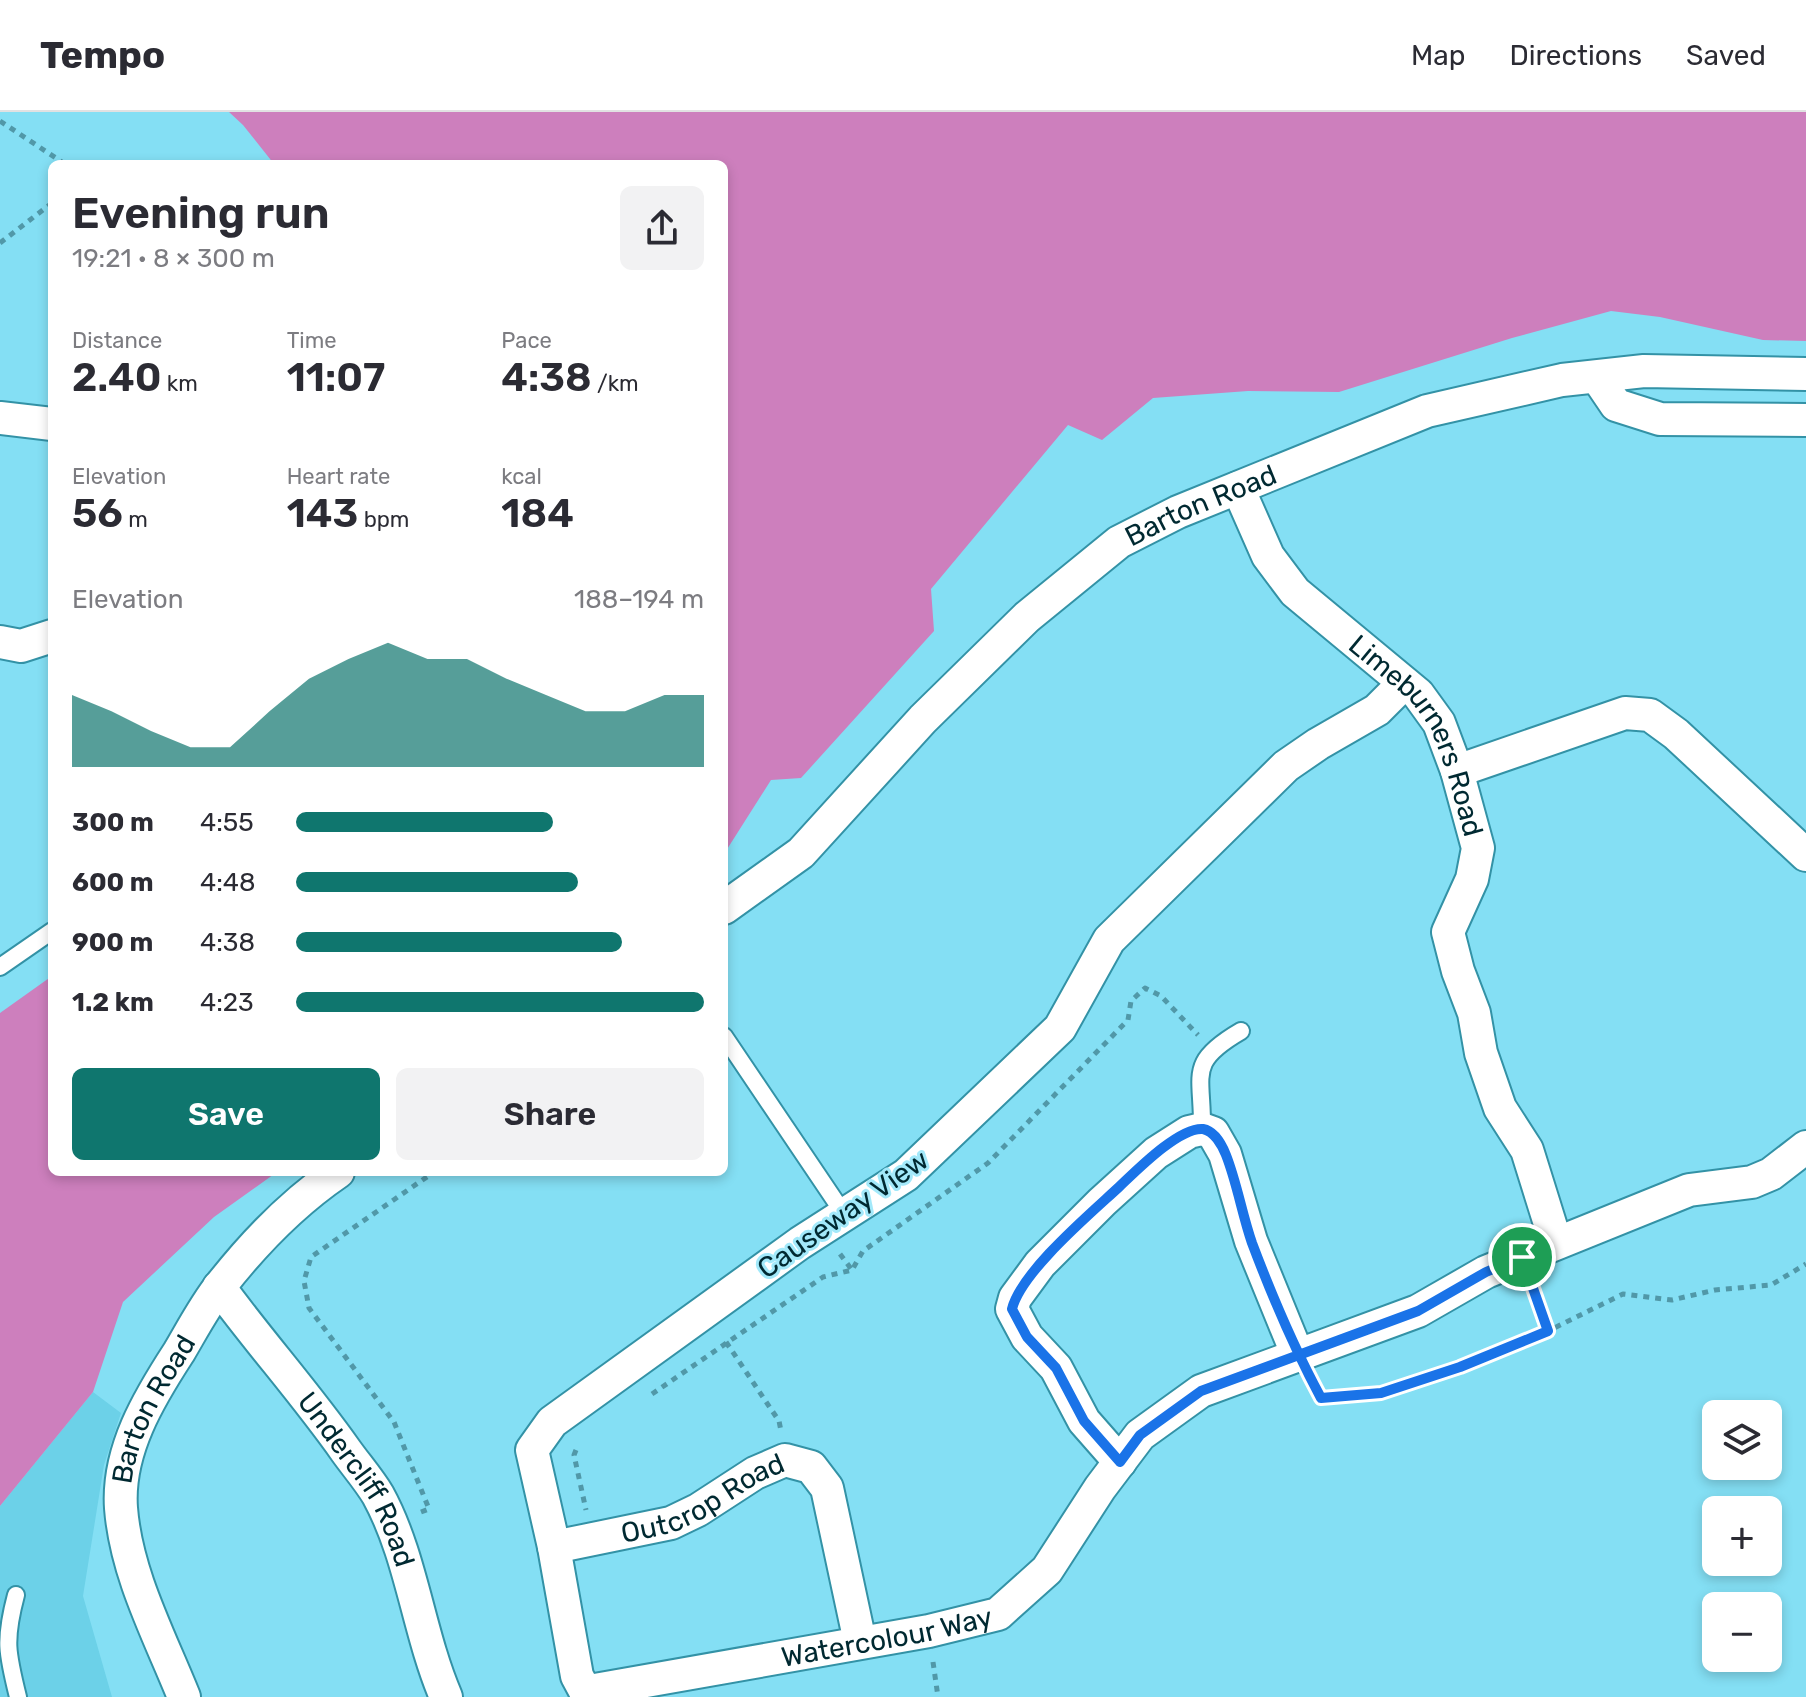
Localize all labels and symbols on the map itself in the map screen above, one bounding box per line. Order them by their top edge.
street label: Barton Road [1119,457,1281,553]
street label: Limeburners Road [1343,628,1491,840]
street label: Causeway View [751,1143,935,1285]
pin [1488,1223,1556,1291]
street label: Barton Road [105,1329,202,1486]
street label: Undercliff Road [291,1385,422,1571]
street label: Outcrop Road [618,1446,789,1549]
street label: Watercolour Way [779,1600,996,1673]

